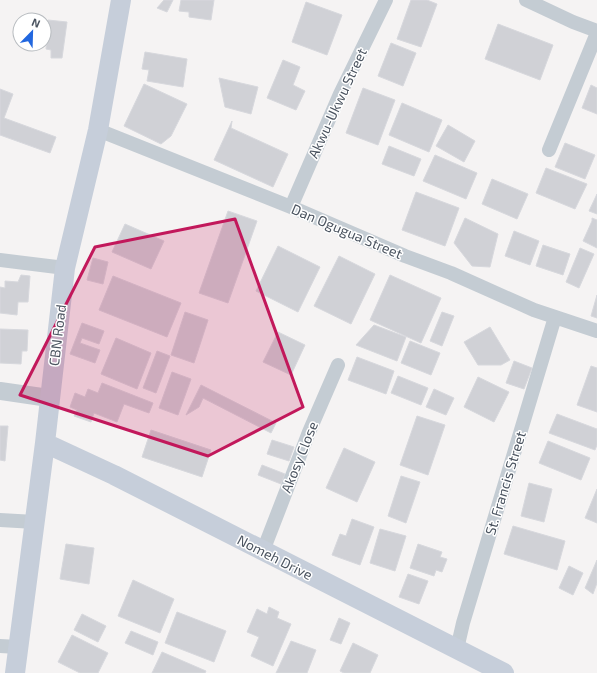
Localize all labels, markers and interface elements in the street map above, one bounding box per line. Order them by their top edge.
north arrow [12,12,52,52]
text: N [30,15,42,30]
street label: Akwu-Ukwu Street [304,45,370,161]
street label: Dan Ogugua Street [289,200,405,262]
street label: CBN Road [45,303,69,367]
street label: Akosy Close [277,419,321,495]
street label: St. Francis Street [481,429,529,537]
street label: Nomeh Drive [235,531,315,583]

